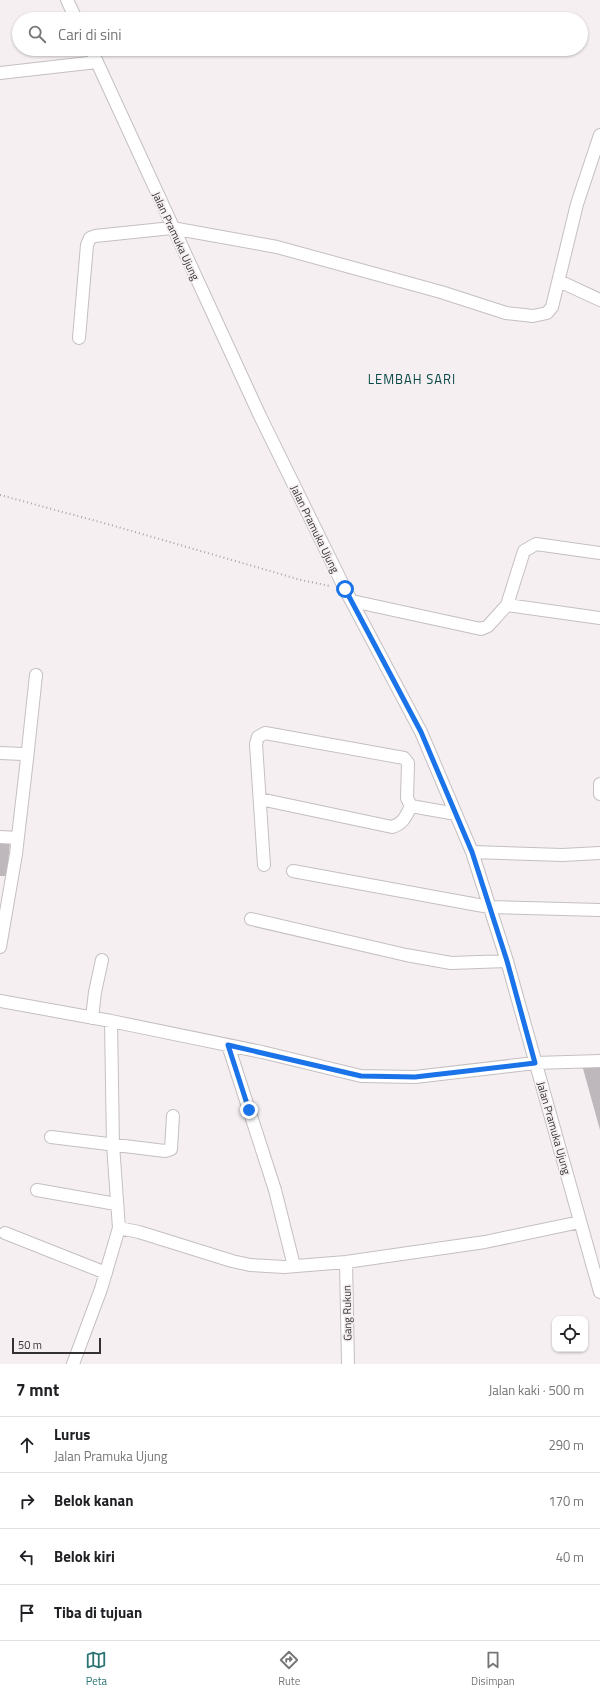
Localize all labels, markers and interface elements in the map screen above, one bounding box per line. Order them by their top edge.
search box [12,12,588,56]
icon: search [26,23,48,45]
text: Cari di sini [58,23,122,46]
street label: Jalan Pramuka Ujung [148,189,204,283]
district label: LEMBAH SARI [368,369,456,389]
street label: Jalan Pramuka Ujung [287,482,343,576]
route start [336,580,354,598]
street label: Jalan Pramuka Ujung [533,1080,575,1177]
route end [240,1101,258,1119]
street label: Gang Rukun [339,1285,355,1341]
map controls [552,1316,588,1352]
button: locate [552,1316,588,1352]
scale bar [12,1336,101,1355]
text: 50 m [18,1337,42,1353]
text: 7 mnt [16,1377,59,1403]
text: Jalan kaki · 500 m [488,1380,584,1400]
text: Lurus [54,1423,90,1446]
icon: ahead [16,1434,38,1456]
text: 290 m [548,1435,584,1455]
text: Jalan Pramuka Ujung [54,1446,167,1466]
text: Belok kanan [54,1489,134,1512]
icon: right [16,1490,38,1512]
text: 170 m [548,1491,584,1511]
text: Belok kiri [54,1545,115,1568]
icon: left [16,1546,38,1568]
text: 40 m [556,1547,584,1567]
text: Tiba di tujuan [54,1601,142,1624]
icon: arrive [16,1602,38,1624]
tab: Peta [85,1649,107,1689]
tab: Rute [278,1649,300,1689]
tab: Disimpan [471,1649,515,1689]

